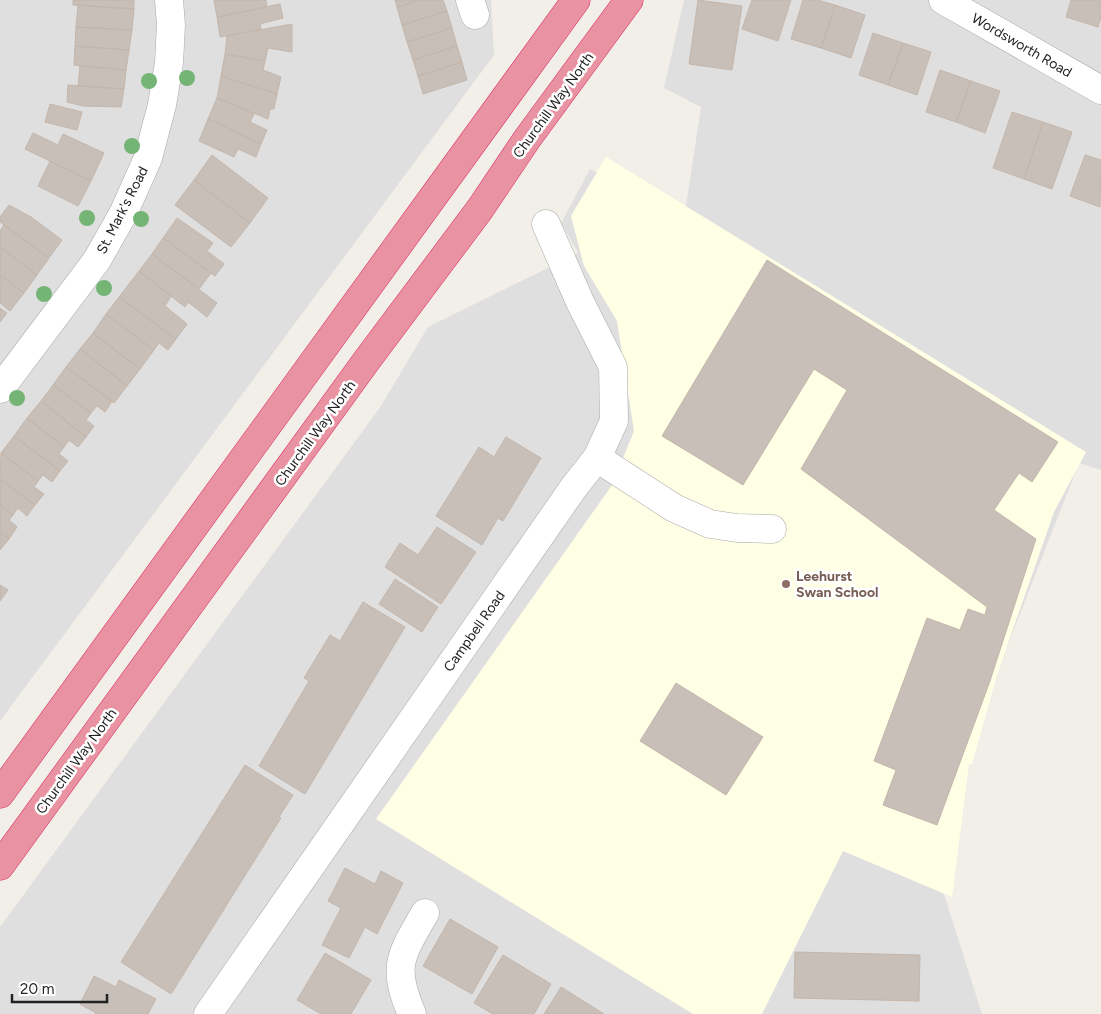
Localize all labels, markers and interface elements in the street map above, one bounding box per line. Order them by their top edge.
street label: Wordsworth Road [969,10,1075,81]
street label: Churchill Way North [509,49,597,161]
street label: St. Mark's Road [93,164,152,257]
street label: Churchill Way North [271,377,359,489]
place label: Leehurst Swan School [796,568,879,601]
marker: Leehurst Swan School [780,578,792,590]
street label: Campbell Road [440,587,509,675]
street label: Churchill Way North [32,705,120,817]
scale bar [12,972,108,1004]
text: 20 m [20,980,54,998]

